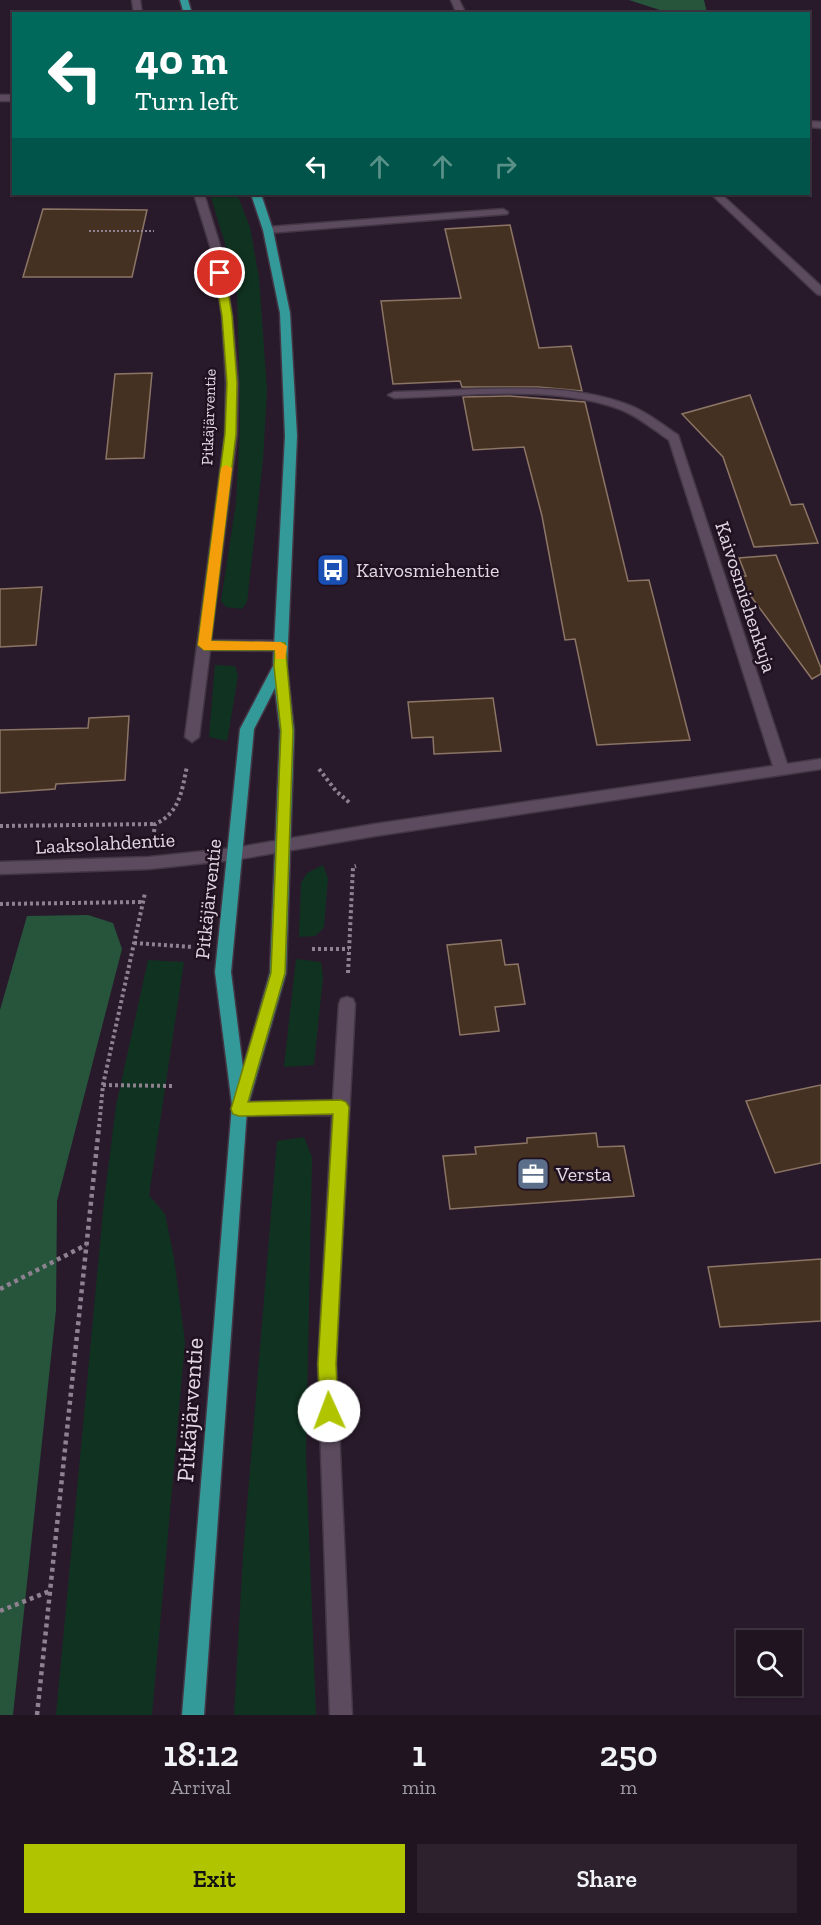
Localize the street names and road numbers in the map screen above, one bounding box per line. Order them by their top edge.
street label: Pitkäjärventie [197,368,220,466]
street label: Kaivosmiehenkuja [710,518,782,676]
street label: Laaksolahdentie [34,827,176,859]
street label: Pitkäjärventie [190,838,226,960]
street label: Pitkäjärventie [170,1337,209,1483]

